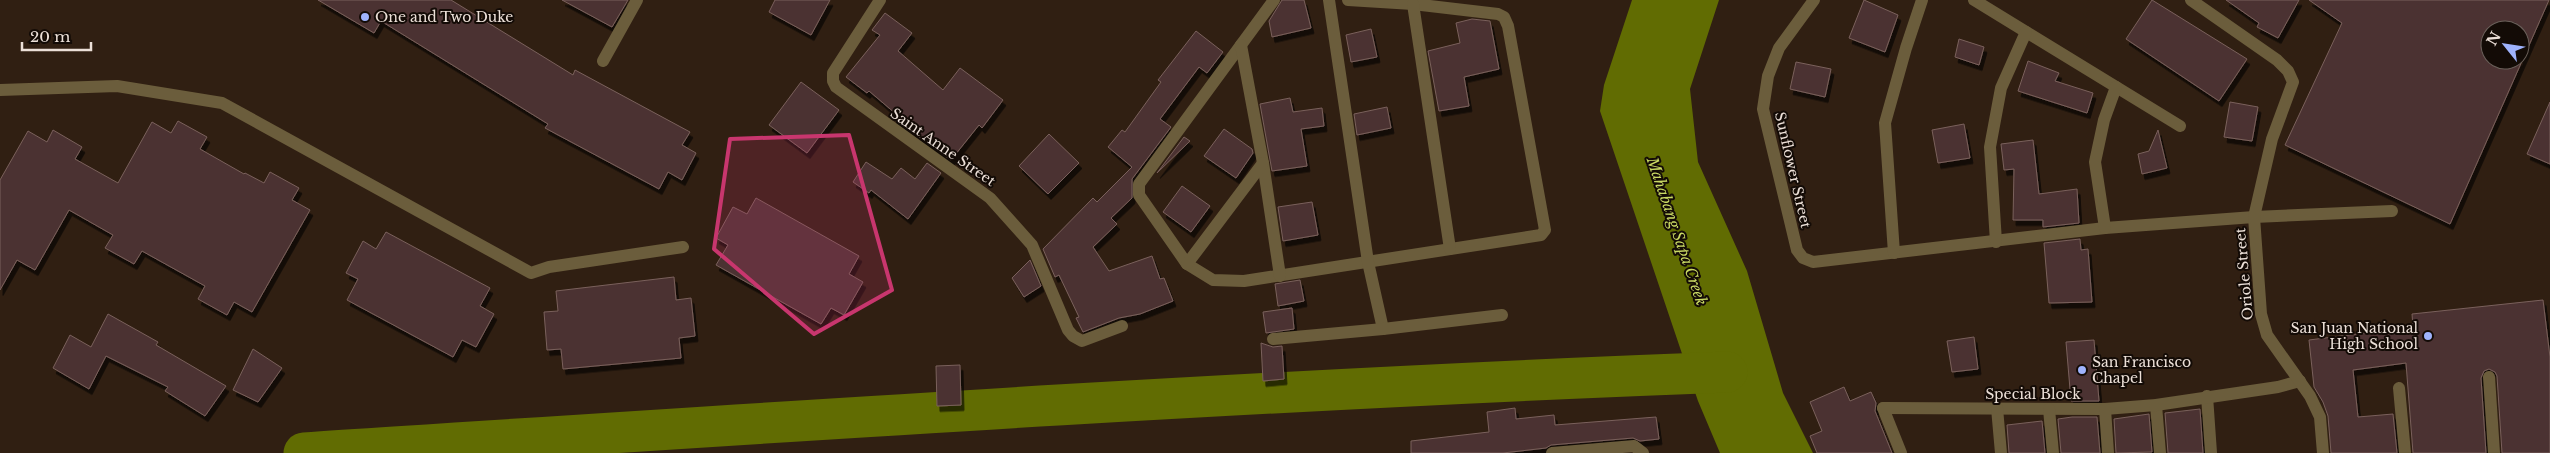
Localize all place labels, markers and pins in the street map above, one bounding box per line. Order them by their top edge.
place label: One and Two Duke [375,8,513,26]
marker: One and Two Duke [359,11,371,23]
place label: San Juan National High School [2290,319,2418,353]
marker: San Juan National High School [2422,330,2434,342]
place label: San Francisco Chapel [2092,353,2191,387]
marker: San Francisco Chapel [2076,364,2088,376]

